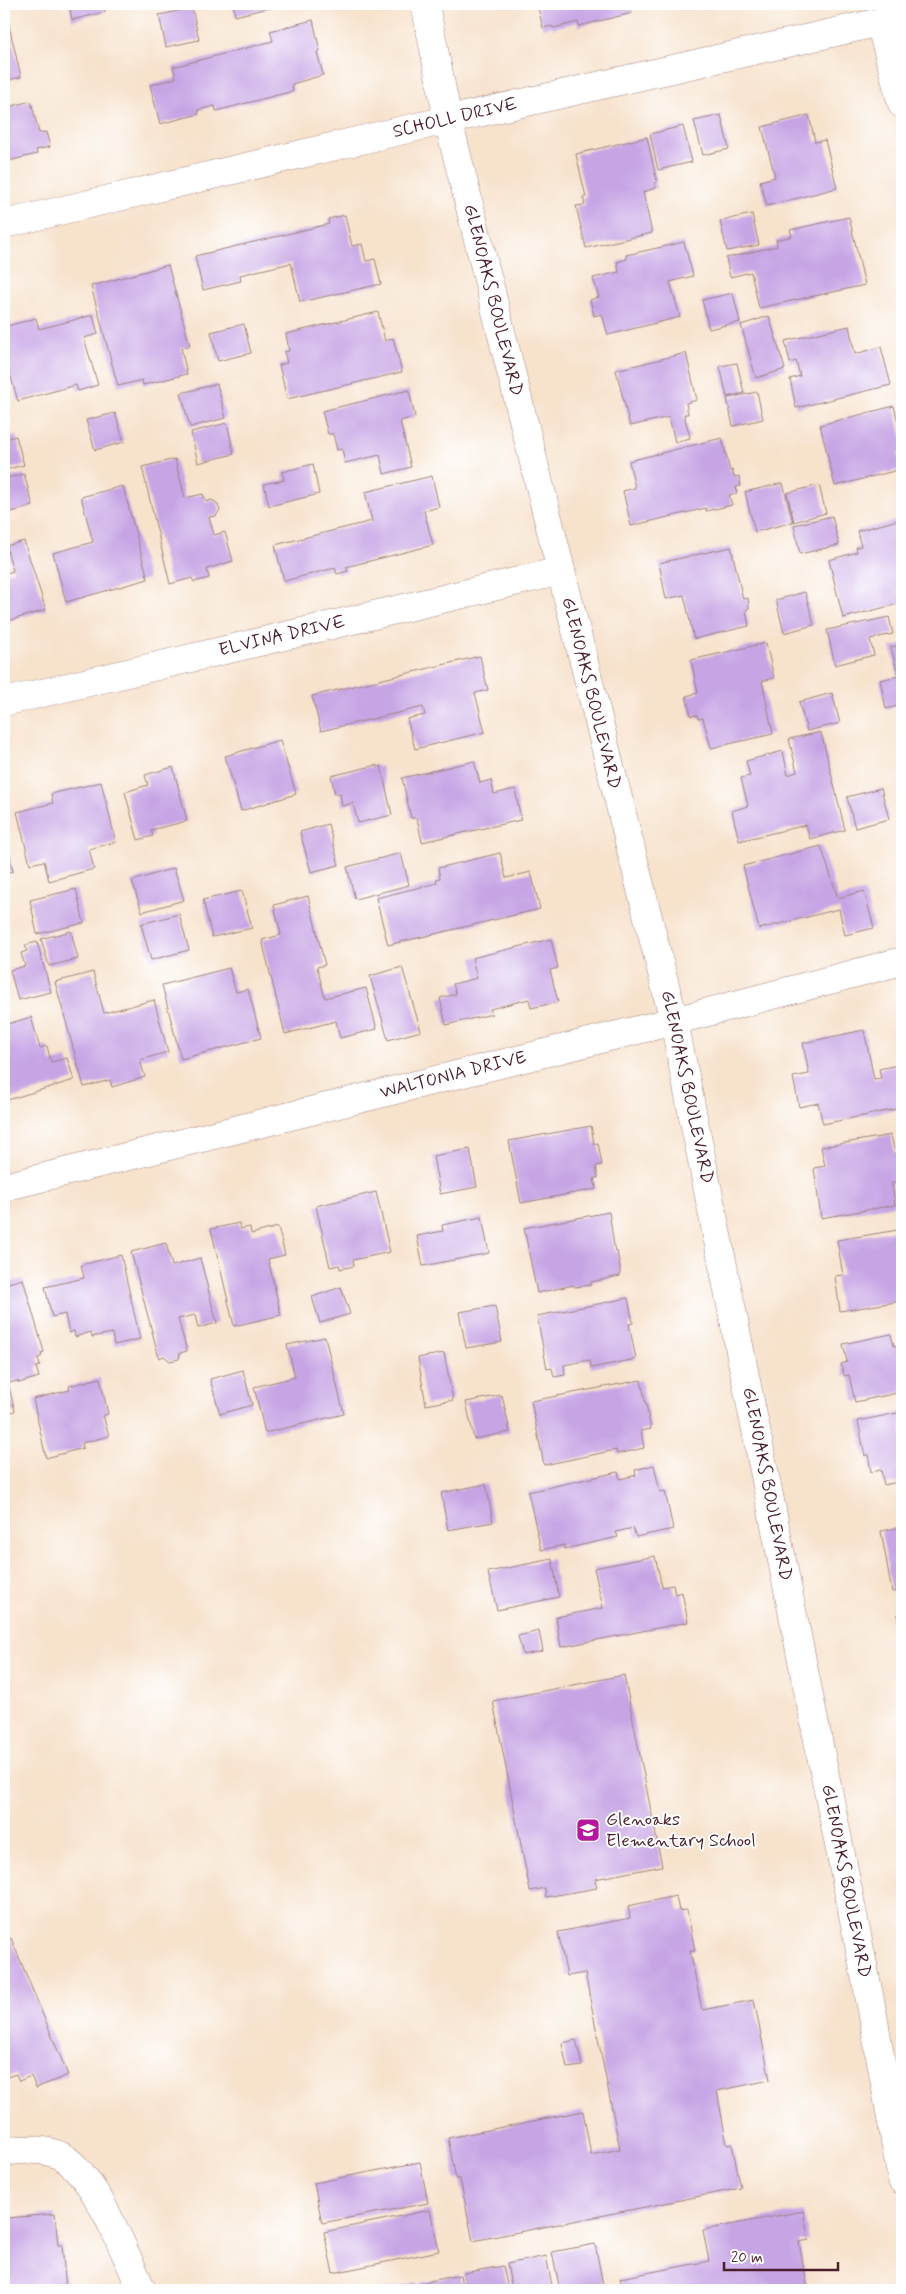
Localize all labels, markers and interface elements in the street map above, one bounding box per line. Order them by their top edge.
street label: SCHOLL DRIVE [390,92,520,144]
street label: GLENOAKS BOULEVARD [458,202,528,398]
street label: GLENOAKS BOULEVARD [556,595,626,791]
street label: ELVINA DRIVE [216,610,348,662]
street label: GLENOAKS BOULEVARD [655,988,719,1186]
street label: WALTONIA DRIVE [377,1045,529,1105]
street label: GLENOAKS BOULEVARD [736,1385,798,1583]
street label: GLENOAKS BOULEVARD [815,1782,877,1980]
place label: Glenoaks Elementary School [606,1808,756,1853]
school or university icon: Glenoaks Elementary School [575,1817,601,1843]
scale bar [724,2239,837,2271]
text: 20 m [731,2248,763,2268]

